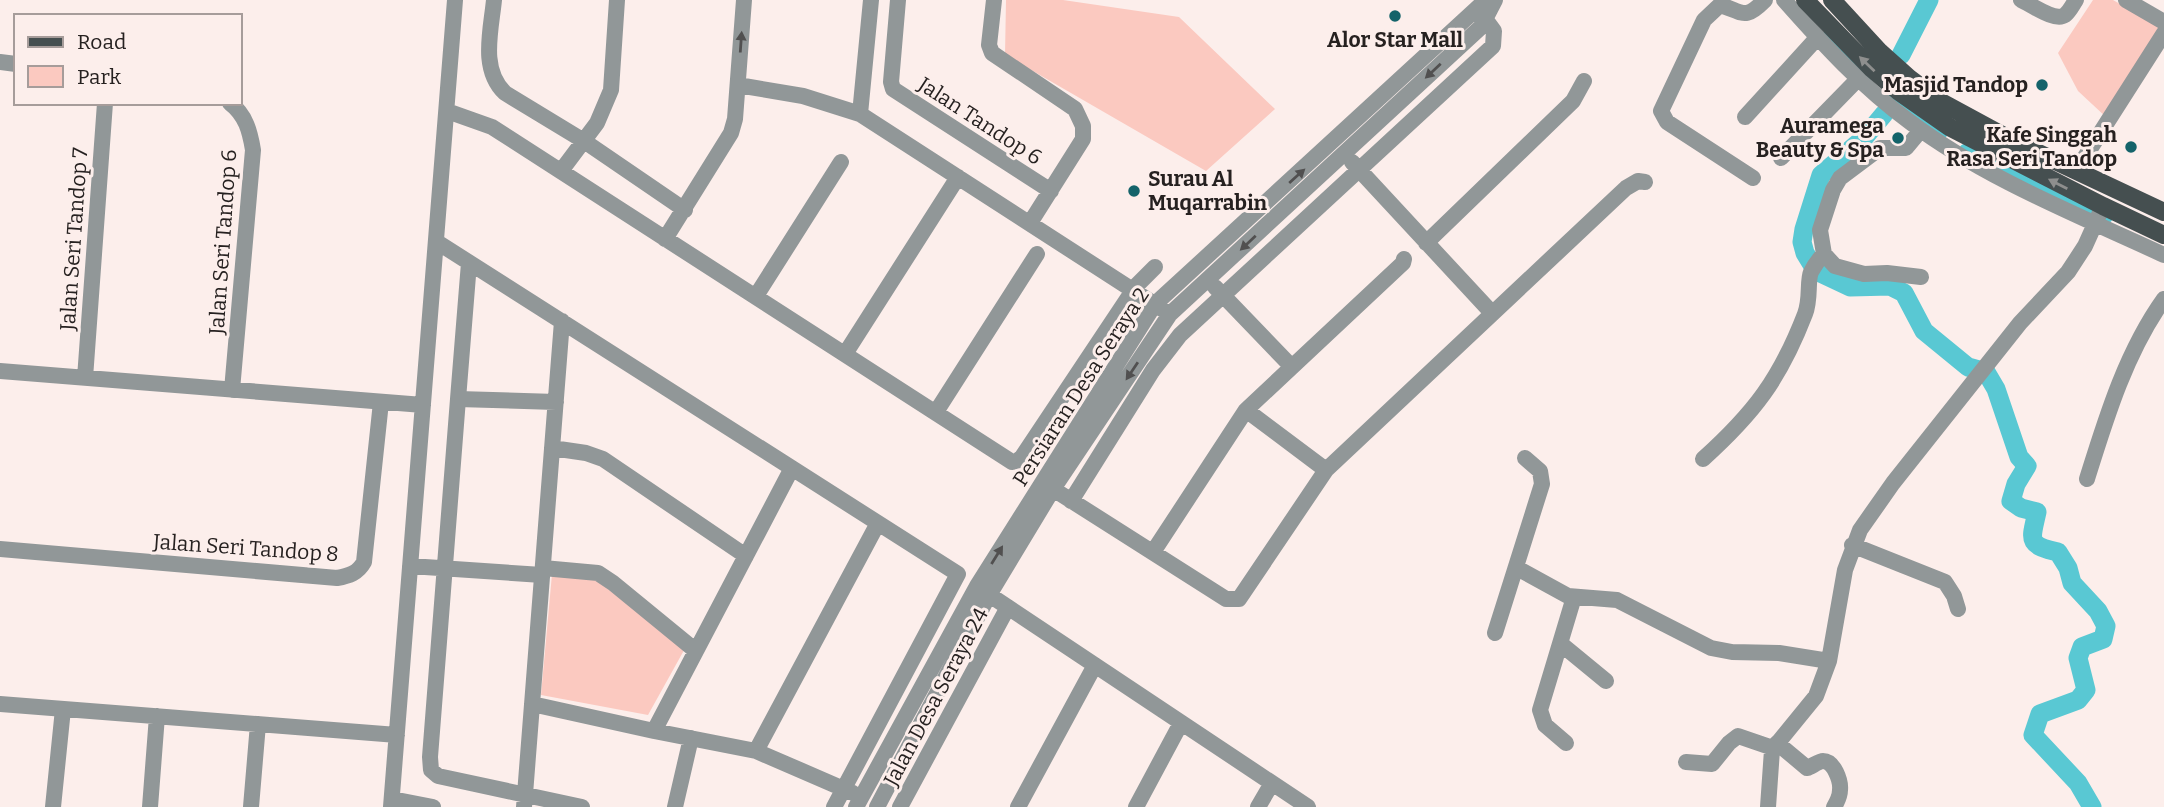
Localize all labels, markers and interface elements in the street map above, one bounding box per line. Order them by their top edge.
marker: Alor Star Mall [1387,8,1403,24]
legend [14,14,242,105]
place label: Alor Star Mall [1327,27,1464,53]
text: Road [77,29,126,55]
one-way arrow [736,31,747,53]
one-way arrow [1859,56,1876,72]
one-way arrow [1425,63,1442,79]
text: Park [77,64,121,90]
street label: Jalan Tandop 6 [912,71,1047,171]
place label: Masjid Tandop [1884,72,2028,98]
marker: Masjid Tandop [2034,77,2050,93]
place label: Auramega Beauty & Spa [1756,113,1884,163]
place label: Kafe Singgah Rasa Seri Tandop [1946,122,2118,172]
marker: Auramega Beauty & Spa [1890,130,1906,146]
marker: Kafe Singgah Rasa Seri Tandop [2123,139,2139,155]
street label: Jalan Seri Tandop 7 [55,146,93,333]
street label: Jalan Seri Tandop 6 [203,149,242,336]
place label: Surau Al Muqarrabin [1148,166,1268,216]
one-way arrow [1288,169,1305,184]
one-way arrow [2048,178,2068,189]
marker: Surau Al Muqarrabin [1126,183,1142,199]
one-way arrow [1239,235,1257,251]
street label: Persiaran Desa Seraya 2 [1007,283,1155,491]
one-way arrow [1125,362,1139,380]
street label: Jalan Seri Tandop 8 [151,528,340,567]
one-way arrow [990,545,1003,565]
street label: Jalan Desa Seraya 24 [878,603,994,792]

